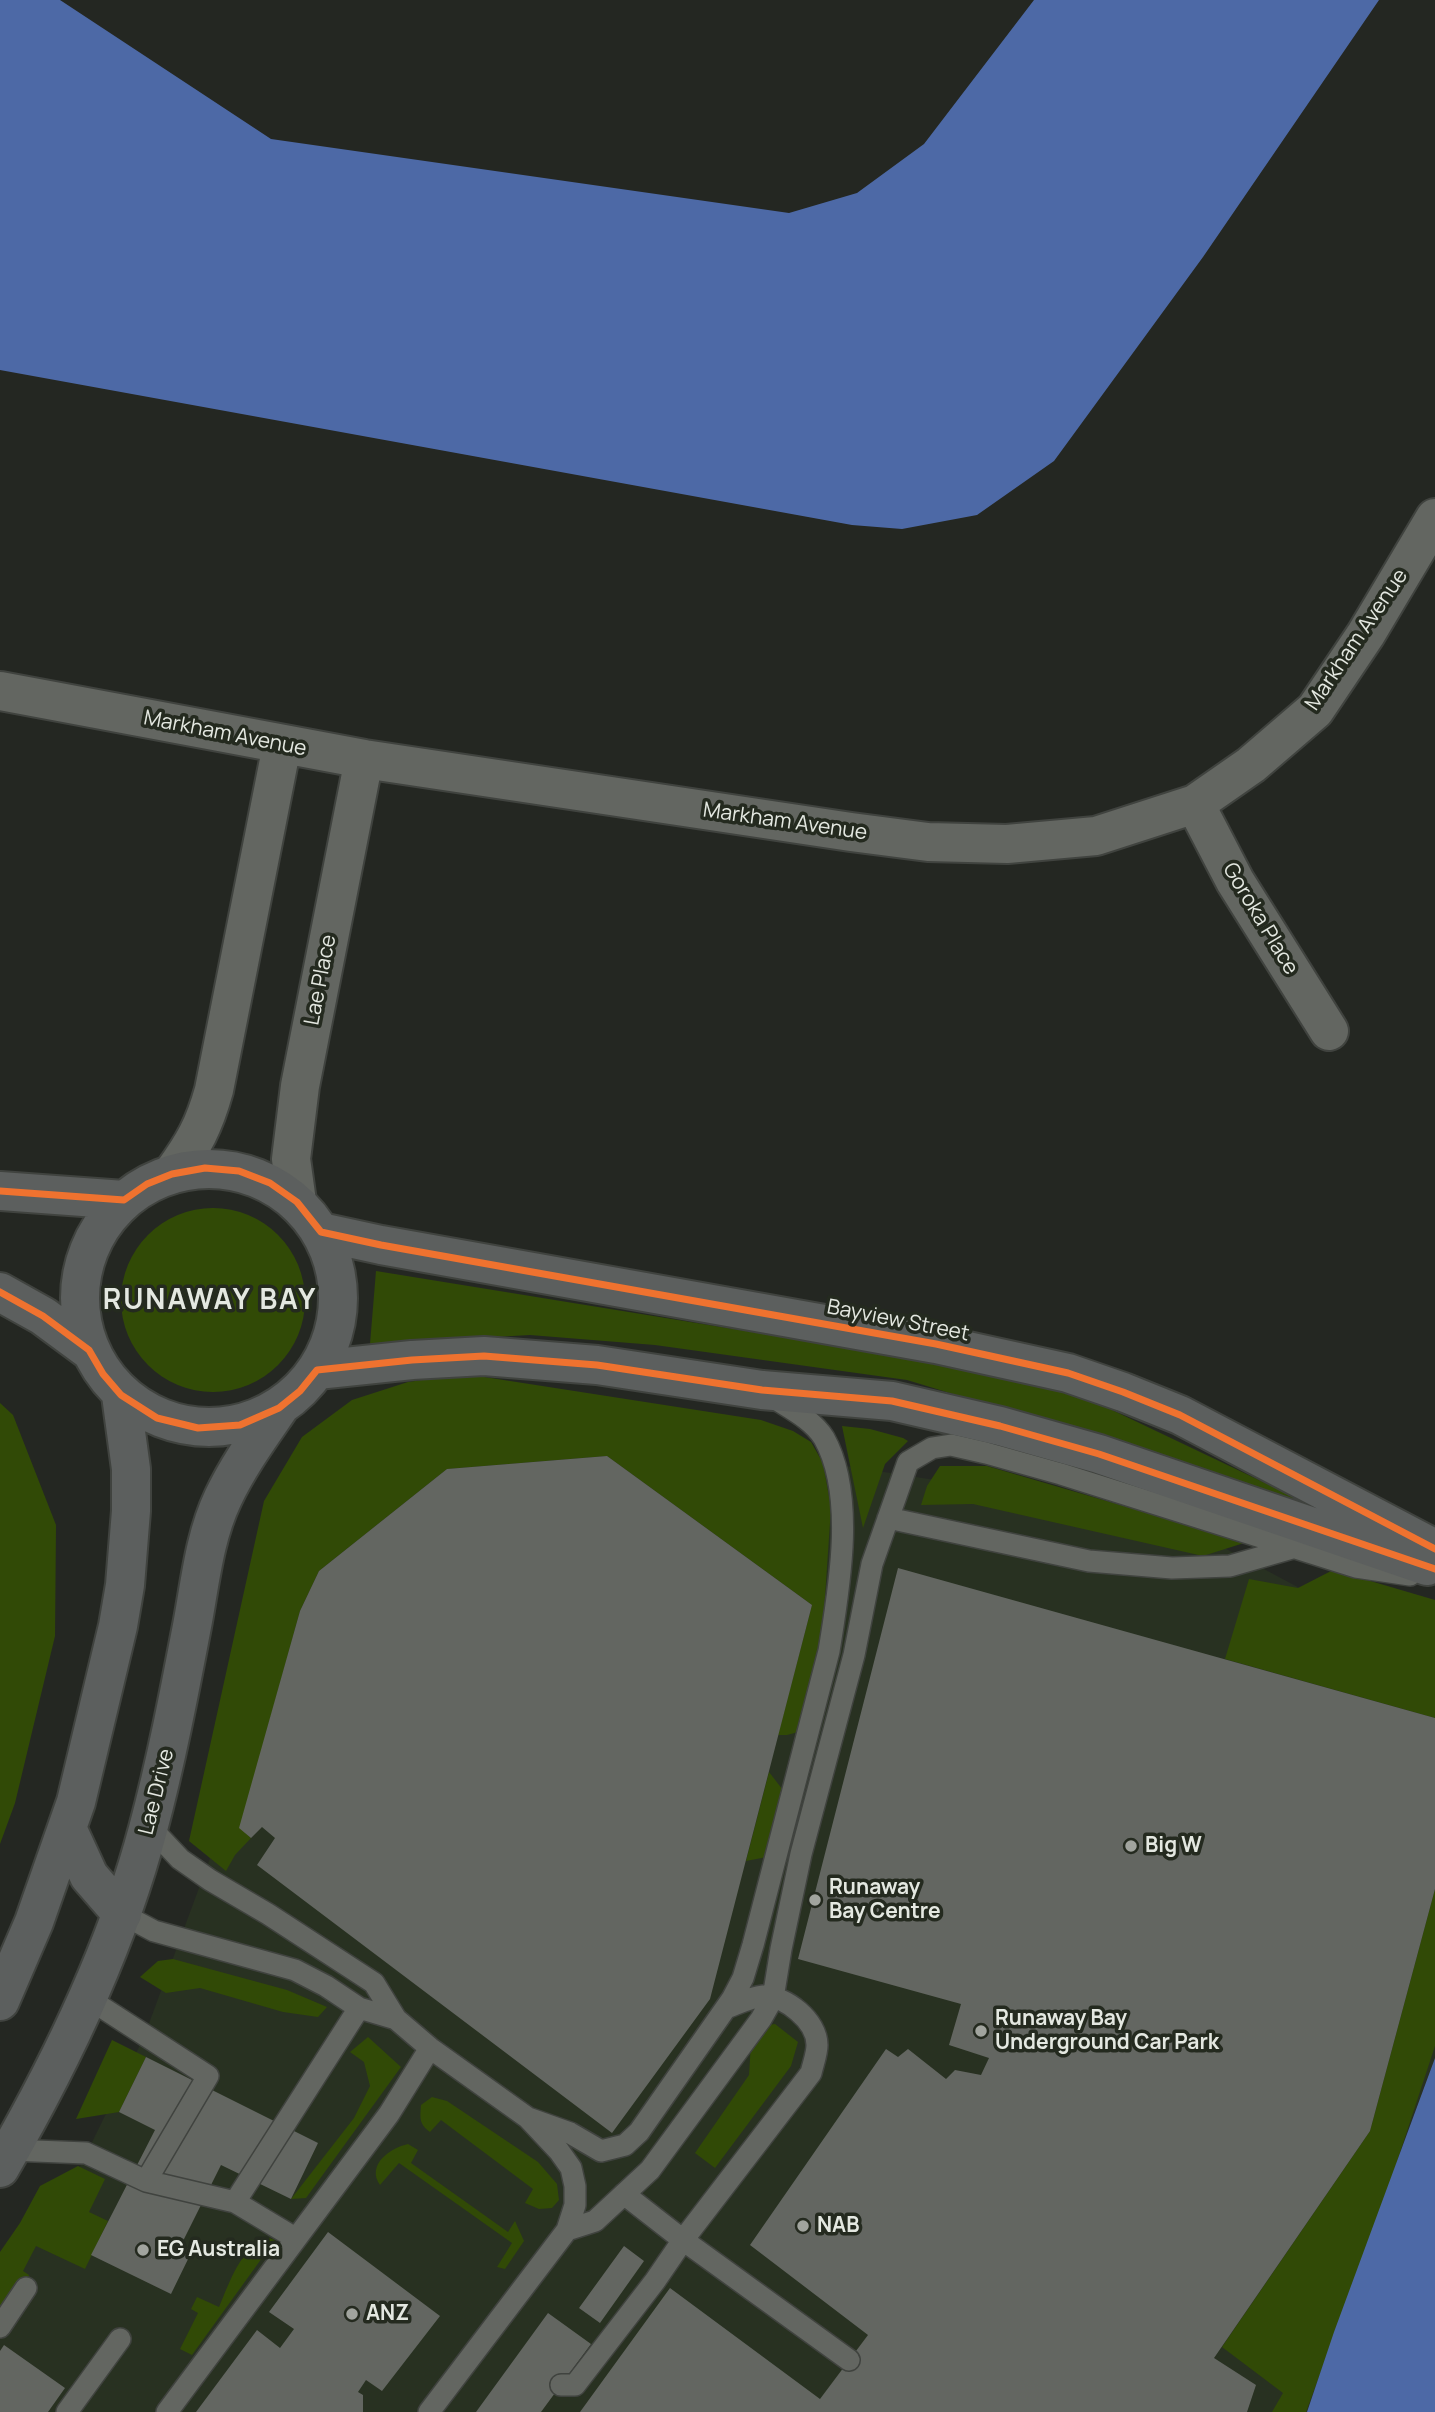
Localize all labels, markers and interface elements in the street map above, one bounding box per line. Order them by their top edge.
street label: Markham Avenue [1300,564,1414,716]
street label: Markham Avenue [141,706,309,762]
street label: Markham Avenue [701,798,869,846]
street label: Goroka Place [1217,858,1303,980]
street label: Lae Place [300,933,342,1027]
district label: RUNAWAY BAY [104,1284,316,1318]
street label: Bayview Street [825,1295,971,1347]
street label: Lae Drive [134,1746,180,1838]
place label: Big W [1145,1833,1202,1859]
marker: Big W [1123,1838,1139,1854]
place label: Runaway Bay Centre [829,1875,941,1925]
marker: Runaway Bay Centre [807,1892,823,1908]
place label: Runaway Bay Underground Car Park [995,2006,1219,2056]
marker: Runaway Bay Underground Car Park [973,2023,989,2039]
place label: NAB [817,2213,859,2239]
marker: NAB [795,2218,811,2234]
place label: EG Australia [157,2237,280,2263]
marker: EG Australia [135,2242,151,2258]
place label: ANZ [366,2301,409,2327]
marker: ANZ [344,2306,360,2322]

